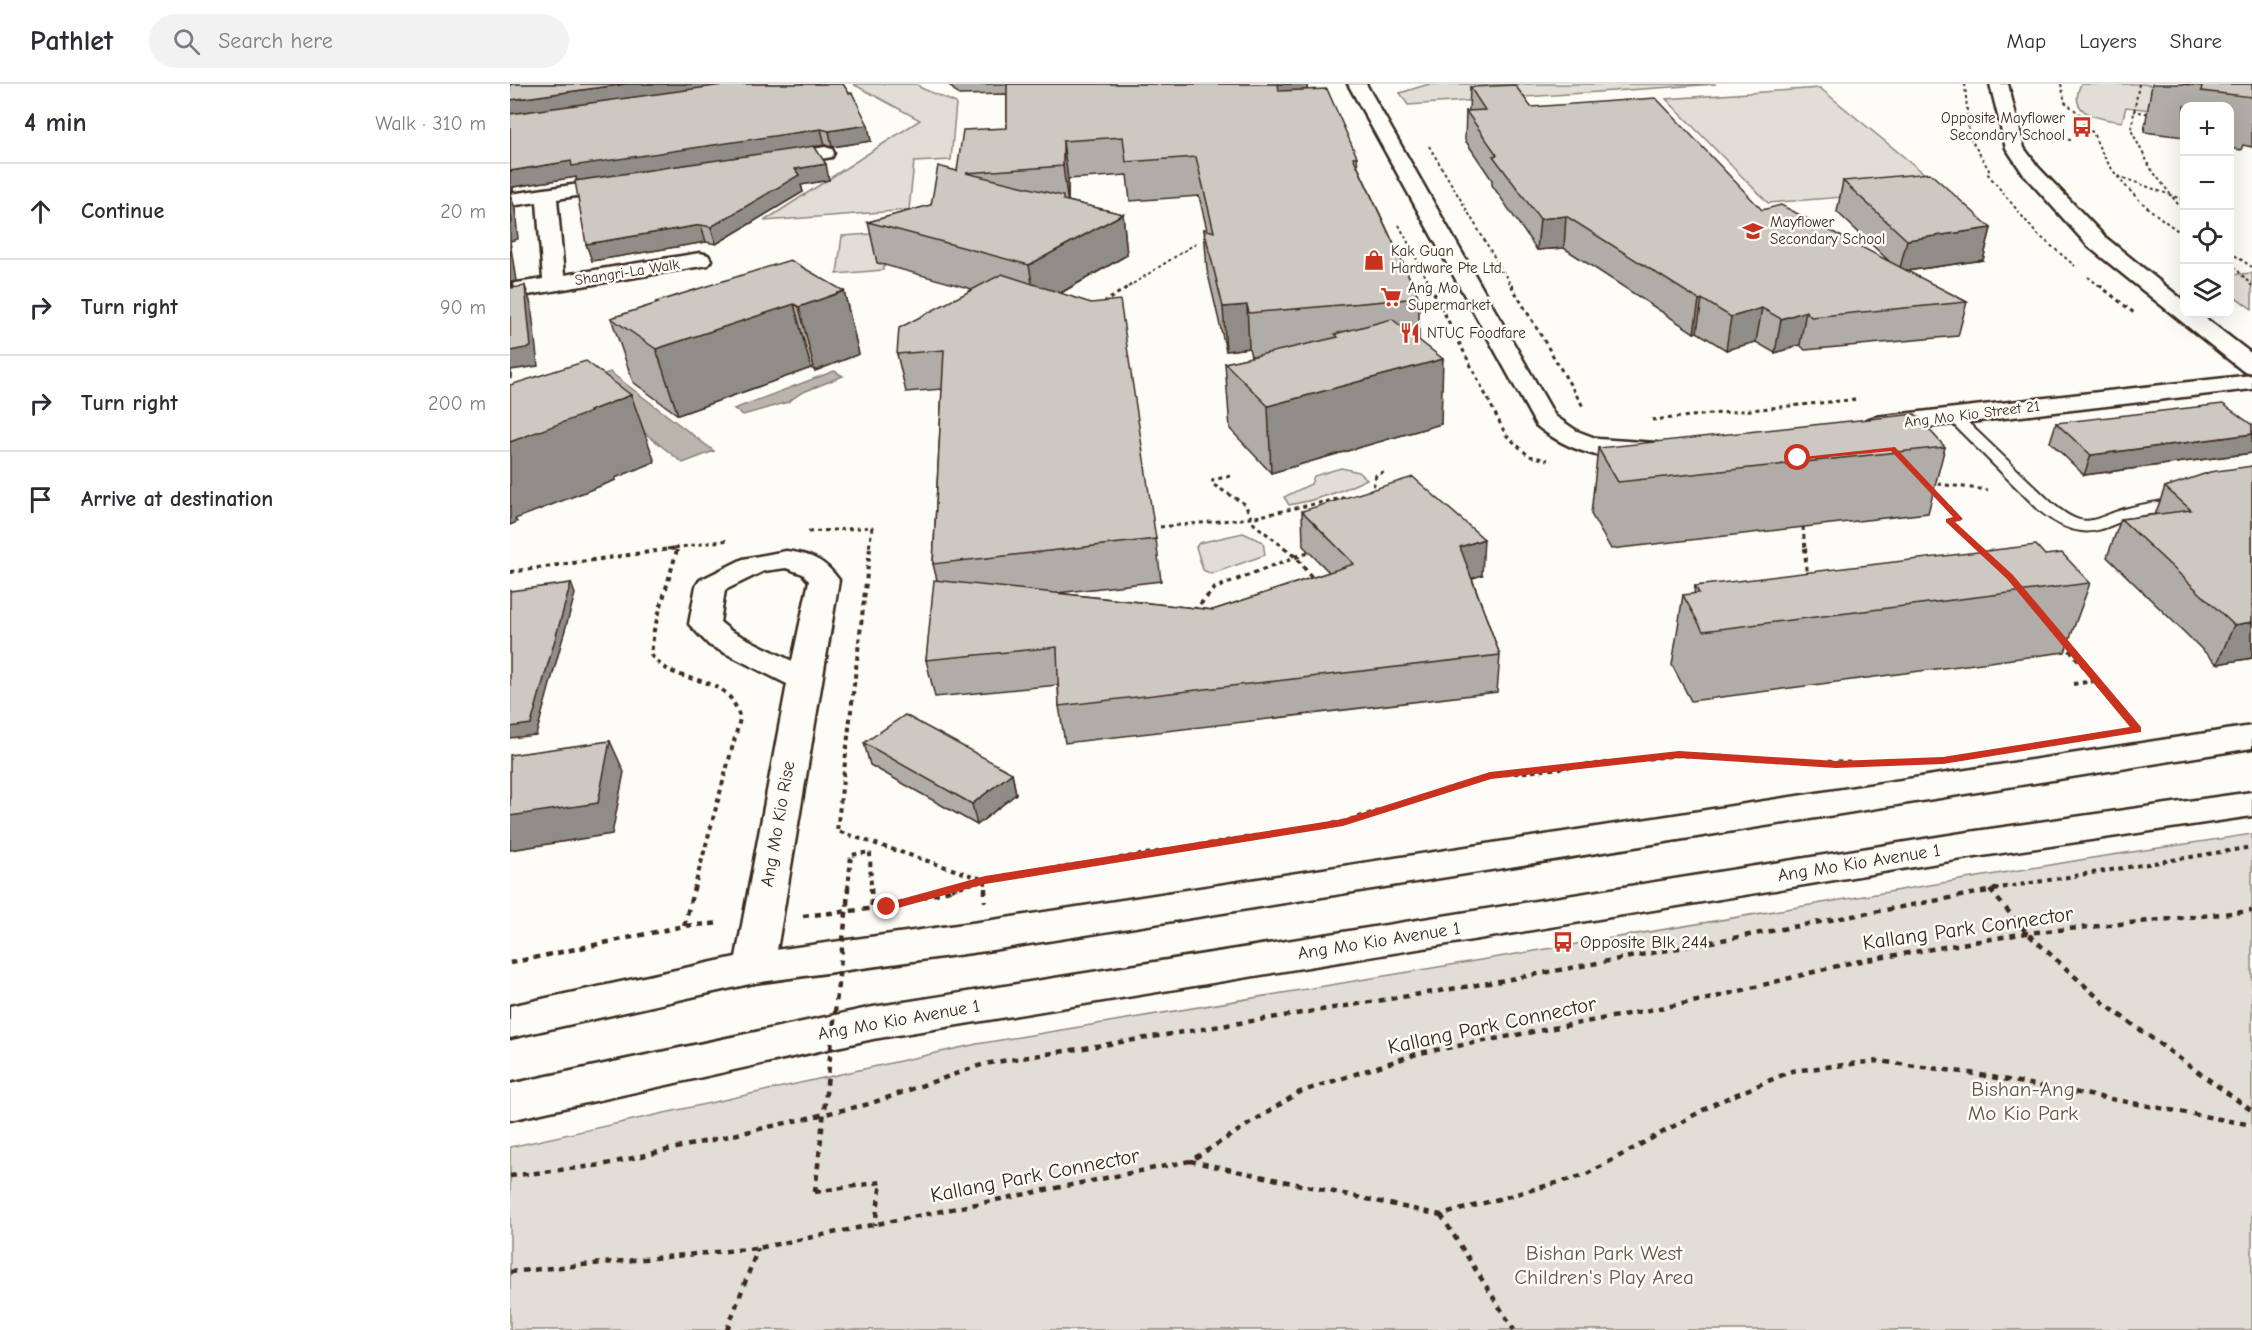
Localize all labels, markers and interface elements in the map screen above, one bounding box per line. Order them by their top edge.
search box [149,14,569,68]
text: Pathlet [30,25,113,57]
icon: search [170,25,203,58]
text: Search here [218,28,333,54]
text: Map [2007,29,2046,53]
text: Layers [2079,29,2137,53]
text: Share [2170,29,2222,53]
map controls [2180,102,2234,318]
button: + [2180,102,2234,156]
text: 4 min [24,108,87,138]
place label: Opposite Mayflower Secondary School [1941,109,2065,144]
text: Walk · 310 m [375,112,486,135]
bus stop icon: Opposite Mayflower Secondary School [2070,115,2094,139]
button: − [2180,156,2234,210]
icon: ahead [24,195,57,228]
text: Continue [81,198,164,224]
text: 20 m [440,200,486,223]
button: locate [2180,210,2234,264]
place label: Mayflower Secondary School [1770,213,1885,248]
school or university icon: Mayflower Secondary School [1741,219,1765,243]
place label: Kak Guan Hardware Pte Ltd. [1391,242,1504,277]
shop icon: Kak Guan Hardware Pte Ltd. [1362,248,1386,272]
street label: Shangri-La Walk [573,255,681,289]
button: layers [2180,264,2234,318]
place label: Ang Mo Supermarket [1408,279,1491,314]
supermarket icon: Ang Mo Supermarket [1379,285,1403,309]
icon: right [24,291,57,324]
text: Turn right [81,294,178,320]
text: 90 m [440,296,486,319]
restaurant icon: NTUC Foodfare [1398,321,1422,345]
place label: NTUC Foodfare [1427,324,1526,342]
icon: right [24,387,57,420]
text: Turn right [81,390,178,416]
text: 200 m [428,392,486,415]
street label: Ang Mo Kio Street 21 [1903,397,2041,431]
route start [1784,444,1810,470]
icon: arrive [24,483,57,516]
text: Arrive at destination [81,486,273,512]
street label: Ang Mo Kio Rise [757,759,799,889]
street label: Ang Mo Kio Avenue 1 [1776,840,1942,886]
route end [873,893,899,919]
street label: Kallang Park Connector [1861,901,2075,955]
street label: Ang Mo Kio Avenue 1 [1296,918,1462,964]
bus stop icon: Opposite Blk 244 [1551,930,1575,954]
place label: Opposite Blk 244 [1580,932,1708,953]
street label: Kallang Park Connector [1386,991,1599,1059]
street label: Ang Mo Kio Avenue 1 [816,995,982,1045]
park label: Bishan-Ang Mo Kio Park [1968,1077,2078,1125]
street label: Kallang Park Connector [928,1143,1142,1207]
park label: Bishan Park West Children's Play Area [1514,1241,1694,1289]

